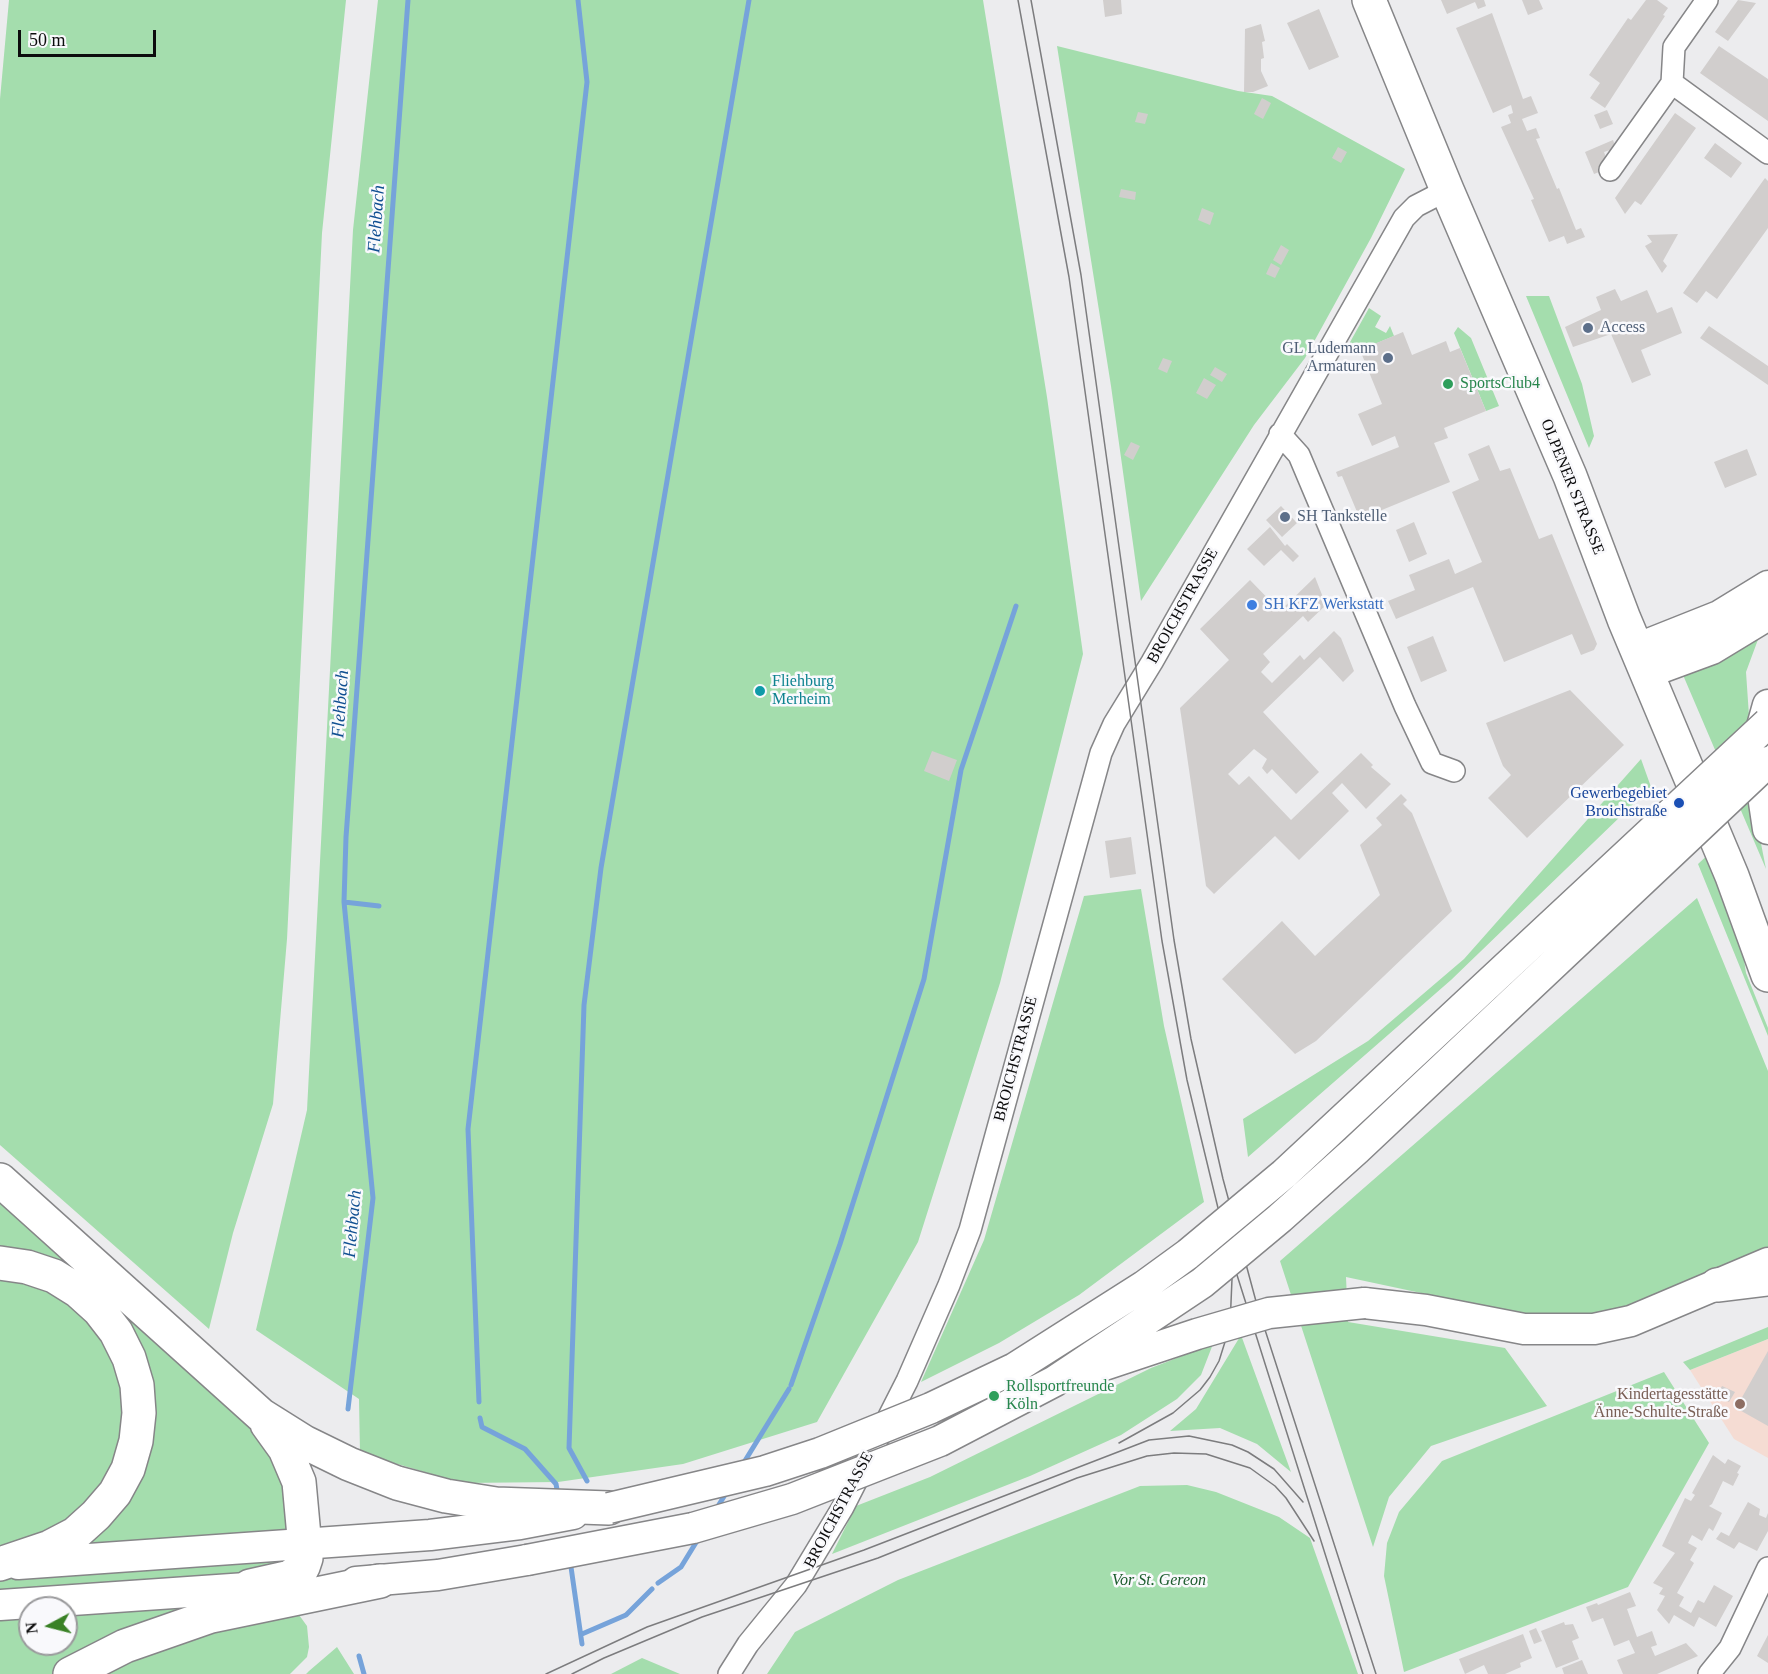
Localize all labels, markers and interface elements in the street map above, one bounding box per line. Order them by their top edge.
scale bar [21,18,159,56]
text: 50 m [29,30,66,50]
water label: Flehbach [364,184,390,254]
place label: Access [1600,318,1645,338]
marker: Access [1581,321,1595,335]
place label: GL Ludemann Armaturen [1282,339,1376,377]
marker: GL Ludemann Armaturen [1381,351,1395,365]
place label: SportsClub4 [1460,374,1540,394]
marker: SportsClub4 [1441,377,1455,391]
street label: OLPENER STRASSE [1536,416,1608,558]
place label: SH Tankstelle [1297,507,1387,527]
marker: SH Tankstelle [1278,510,1292,524]
street label: BROICHSTRASSE [1143,545,1223,667]
place label: SH KFZ Werkstatt [1264,595,1384,615]
marker: SH KFZ Werkstatt [1245,598,1259,612]
water label: Flehbach [328,669,354,739]
place label: Fliehburg Merheim [772,672,834,710]
marker: Fliehburg Merheim [753,684,767,698]
place label: Gewerbegebiet Broichstraße [1570,784,1667,822]
marker: Gewerbegebiet Broichstraße [1672,796,1686,810]
street label: BROICHSTRASSE [990,994,1042,1124]
water label: Flehbach [339,1189,367,1259]
place label: Rollsportfreunde Köln [1006,1377,1114,1415]
place label: Kindertagesstätte Änne-Schulte-Straße [1594,1385,1728,1423]
marker: Rollsportfreunde Köln [987,1389,1001,1403]
marker: Kindertagesstätte Änne-Schulte-Straße [1733,1397,1747,1411]
street label: BROICHSTRASSE [800,1449,878,1571]
park label: Vor St. Gereon [1112,1571,1206,1591]
north arrow [18,1596,78,1656]
text: N [22,1621,41,1635]

